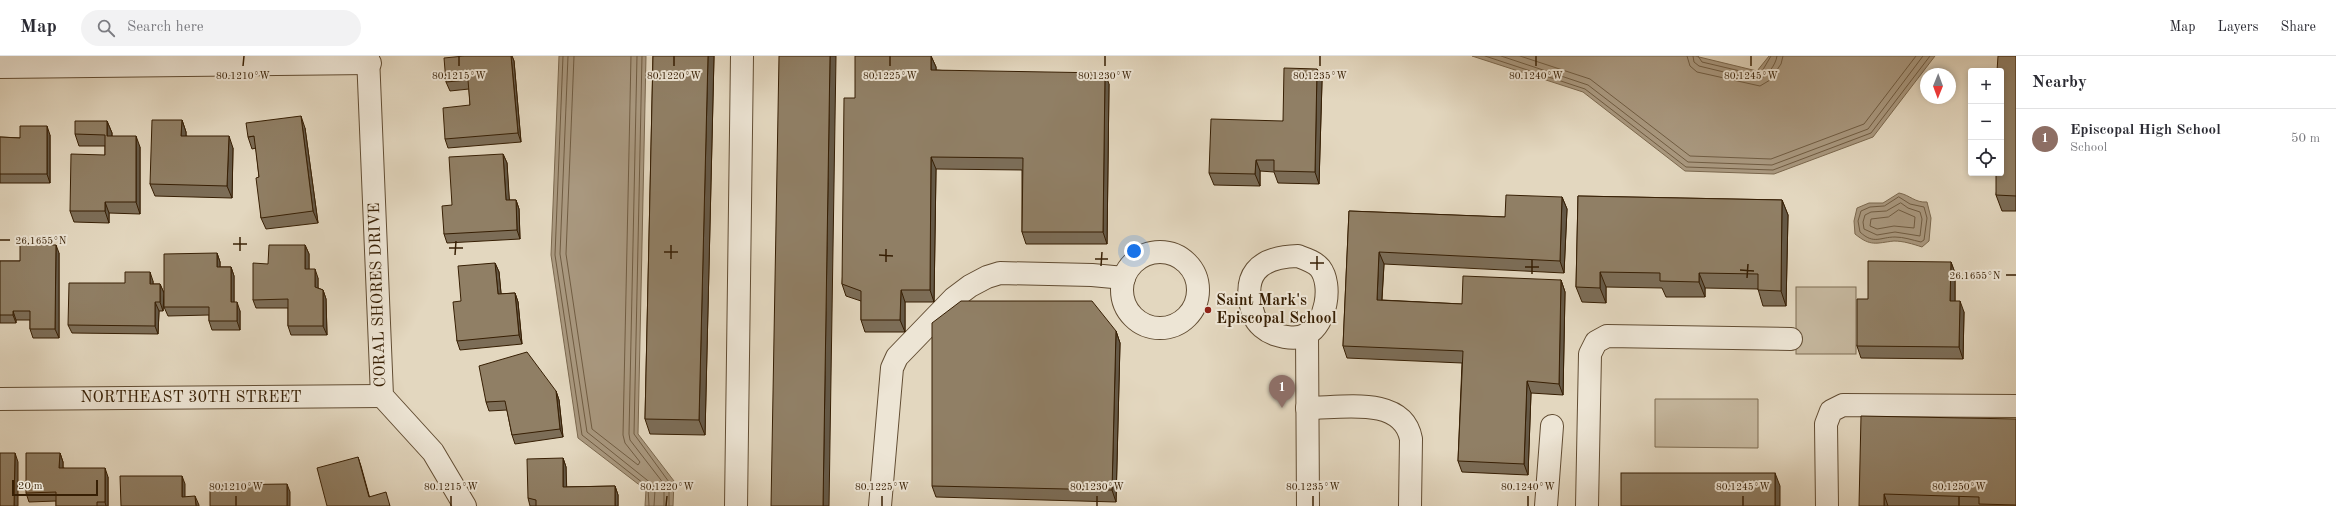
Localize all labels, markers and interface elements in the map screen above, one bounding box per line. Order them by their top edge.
search box [81,10,361,46]
icon: search [95,17,117,39]
text: Map [20,18,57,37]
text: Search here [127,20,204,35]
text: Map [2170,20,2196,34]
text: Layers [2218,20,2259,34]
text: Share [2281,20,2316,34]
north arrow [1920,68,1956,104]
map controls [1968,68,2004,176]
button: + [1968,68,2004,104]
text: 80.1210°W [216,71,270,81]
text: 80.1215°W [432,71,486,81]
text: 80.1220°W [647,71,701,81]
text: 80.1225°W [863,71,917,81]
text: 80.1230°W [1078,71,1132,81]
text: 80.1235°W [1293,71,1347,81]
text: 80.1240°W [1509,71,1563,81]
text: 80.1245°W [1724,71,1778,81]
text: Nearby [2032,74,2087,91]
button: − [1968,104,2004,140]
text: Episcopal High School [2070,123,2221,138]
text: 1 [2041,132,2049,145]
text: 50 m [2291,132,2320,145]
button: locate [1968,140,2004,176]
text: School [2070,141,2107,154]
street label: CORAL SHORES DRIVE [367,202,389,388]
text: 26.1655°N [15,236,67,246]
your location [1124,241,1144,261]
text: 26.1655°N [1949,271,2001,281]
place label: Saint Mark's Episcopal School [1216,293,1337,327]
marker: Saint Mark's Episcopal School [1203,305,1213,315]
pin: 1 [1269,375,1295,408]
street label: NORTHEAST 30TH STREET [80,390,302,406]
scale bar [12,478,98,497]
text: 20 m [18,481,43,492]
text: 80.1210°W [209,482,263,492]
text: 80.1215°W [424,482,478,492]
text: 80.1220°W [640,482,694,492]
text: 80.1225°W [855,482,909,492]
text: 80.1230°W [1070,482,1124,492]
text: 80.1235°W [1286,482,1340,492]
text: 80.1240°W [1501,482,1555,492]
text: 80.1245°W [1716,482,1770,492]
text: 80.1250°W [1932,482,1986,492]

